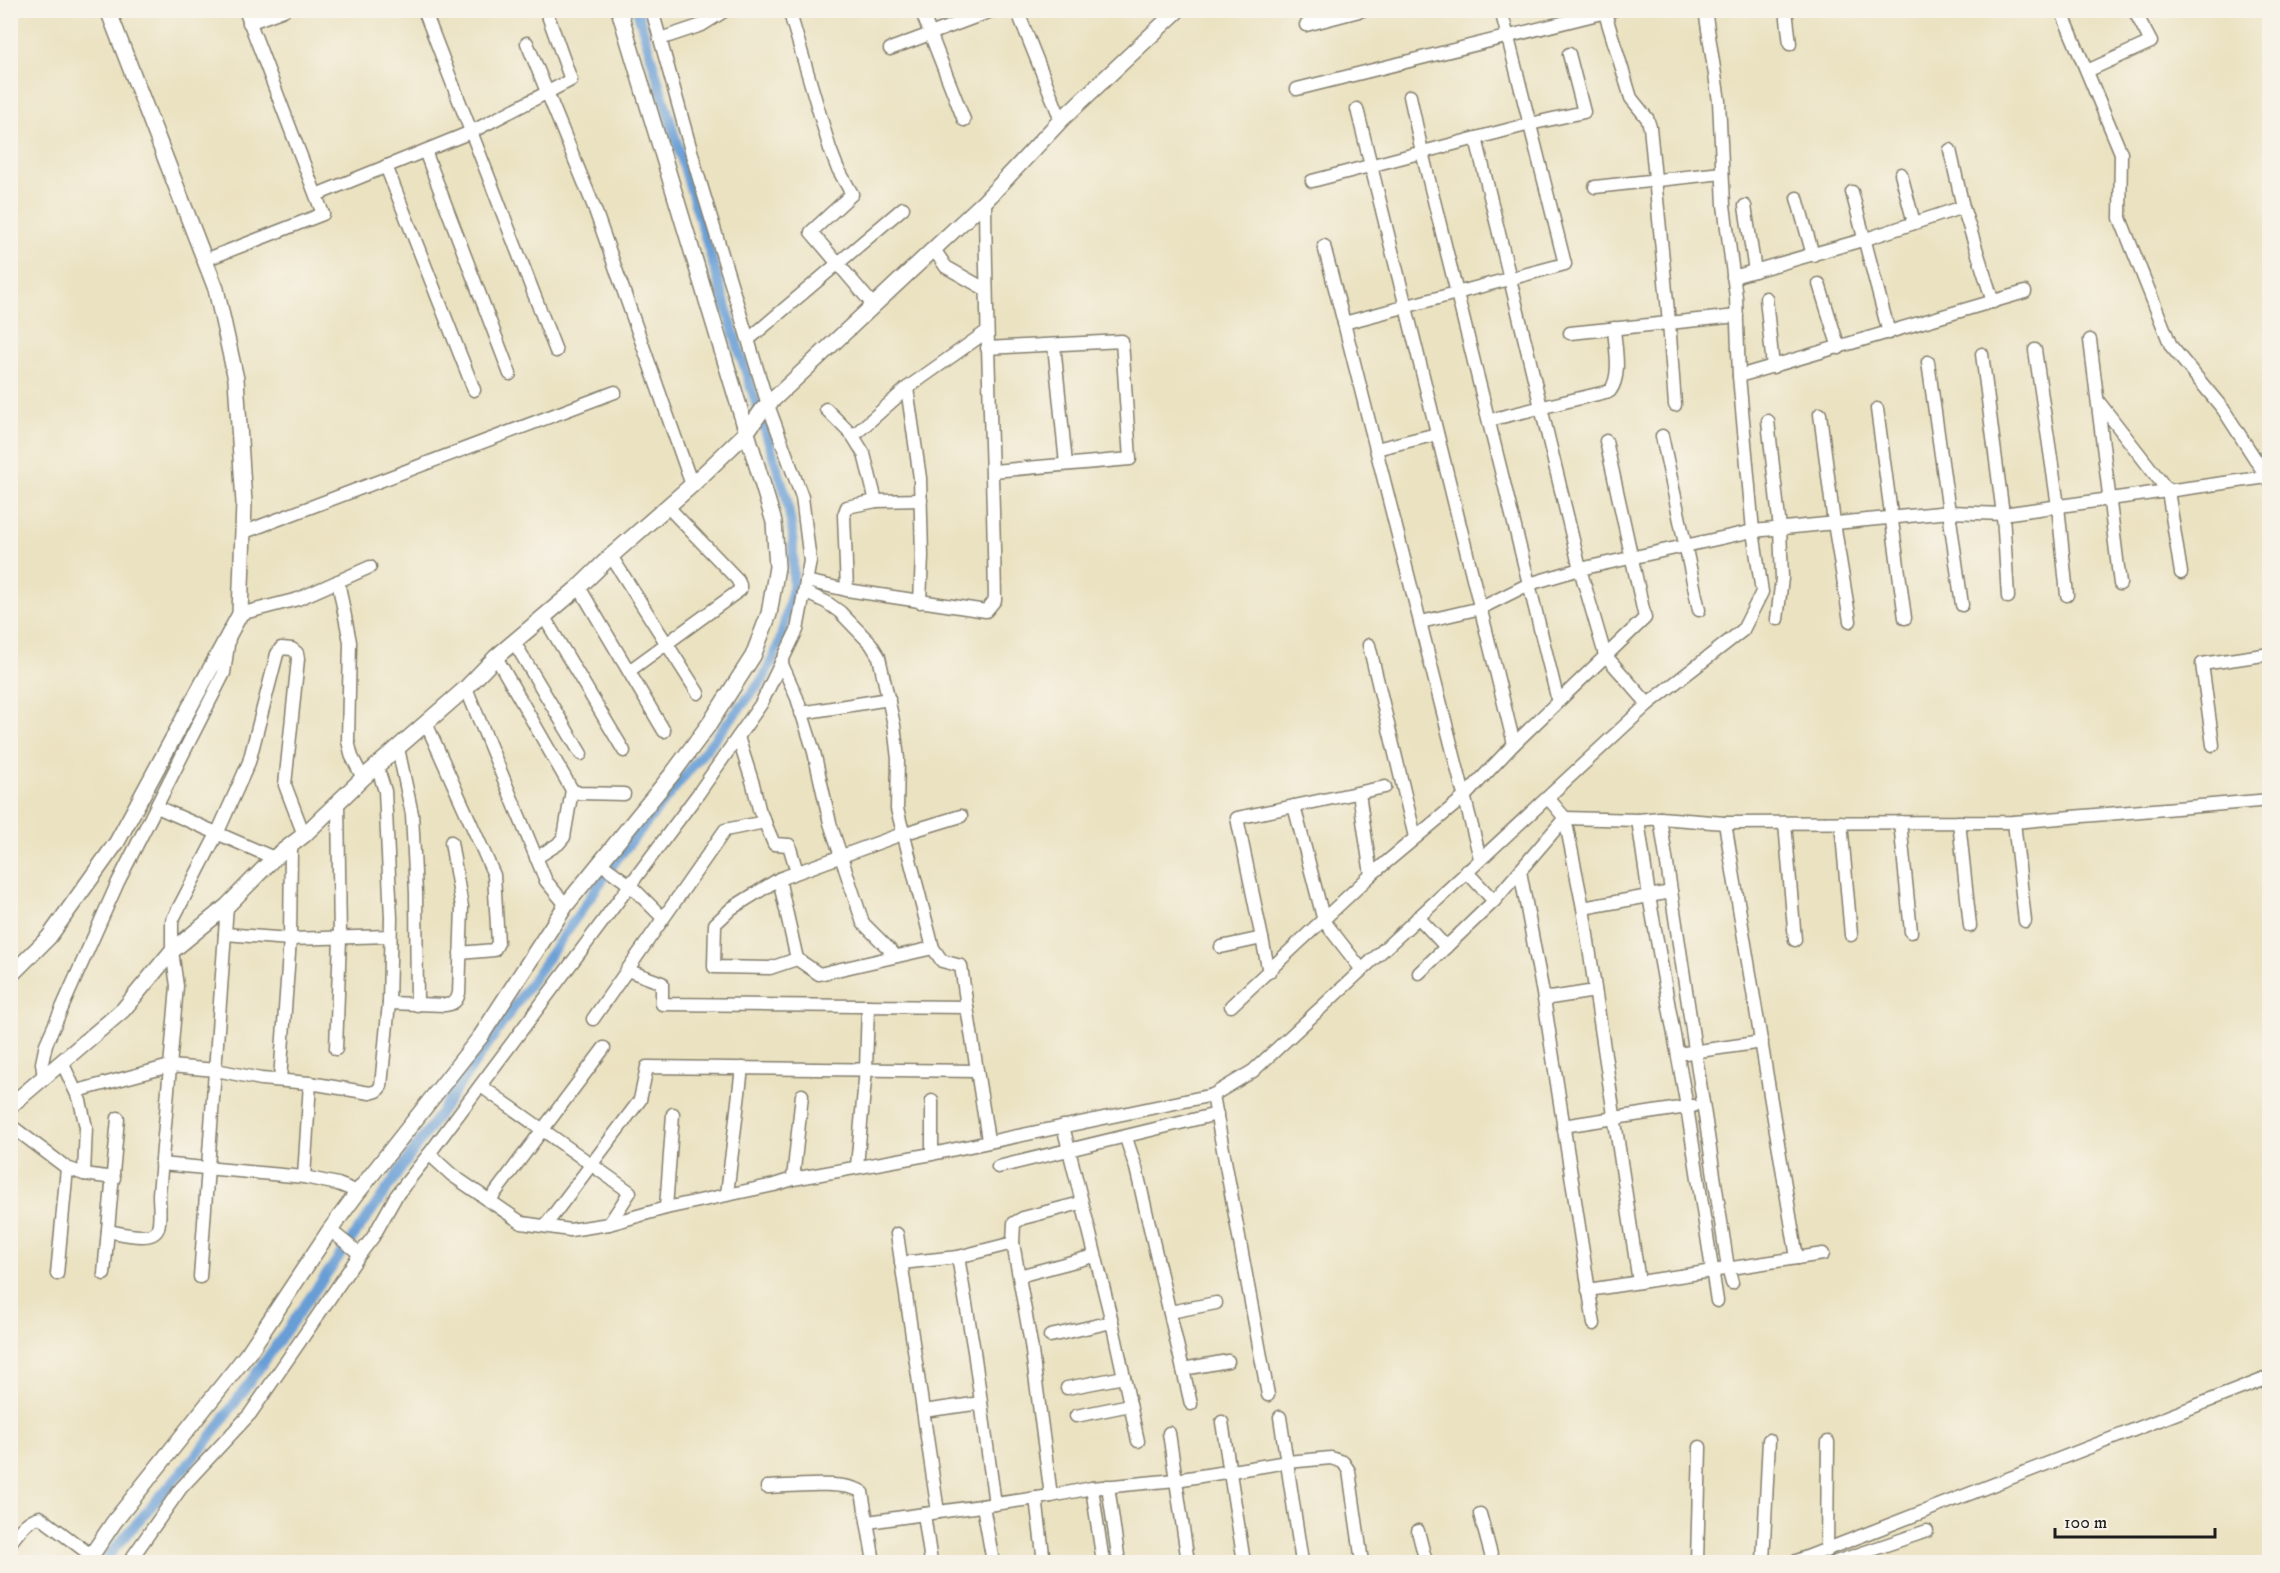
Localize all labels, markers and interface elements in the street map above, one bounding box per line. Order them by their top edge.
scale bar [2055,1501,2216,1539]
text: 100 m [2064,1512,2107,1534]

